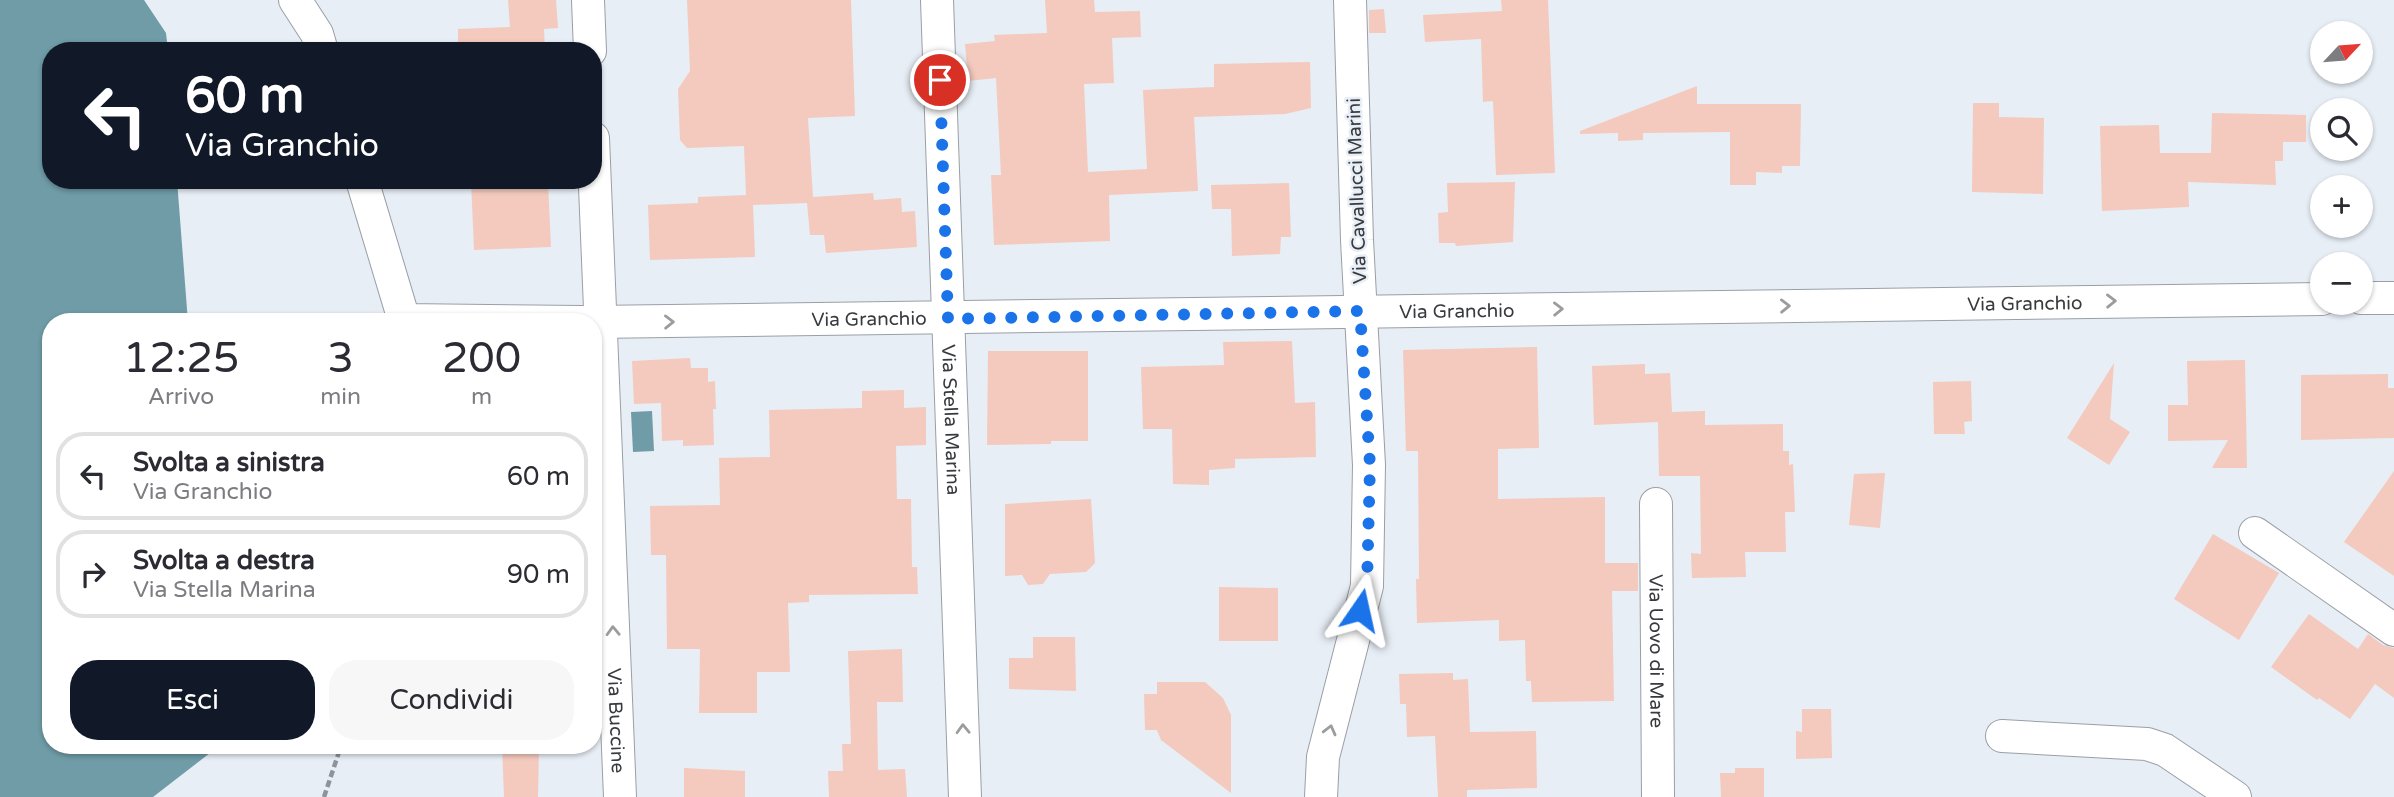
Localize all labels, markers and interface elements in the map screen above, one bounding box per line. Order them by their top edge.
north arrow [2310,21,2373,84]
map controls [2310,21,2373,315]
pin [910,50,970,110]
icon: arrive [921,61,959,99]
text: 60 m [185,67,304,126]
icon: left [70,70,161,161]
street label: Via Cavallucci Marini [1343,98,1371,284]
button: search [2310,98,2373,161]
text: Via Granchio [185,127,379,165]
button: + [2310,175,2373,238]
button: − [2310,252,2373,315]
street label: Via Granchio [1967,292,2083,316]
one-way arrow [2105,294,2116,309]
one-way arrow [1781,298,1791,314]
street label: Via Granchio [1399,300,1515,323]
one-way arrow [1553,301,1564,317]
street label: Via Granchio [811,308,927,331]
one-way arrow [664,314,675,329]
text: 12:25 [123,333,239,384]
text: 3 [327,333,354,384]
text: 200 [442,333,521,384]
street label: Via Stella Marina [937,344,964,496]
text: Arrivo [148,383,214,411]
text: min [320,383,361,411]
text: m [471,383,492,411]
text: Svolta a sinistra [133,447,325,478]
icon: left [74,457,112,495]
text: 60 m [507,461,570,492]
text: Via Granchio [133,478,273,506]
text: Svolta a destra [133,545,315,576]
icon: right [74,555,112,593]
text: 90 m [507,559,570,590]
position arrow [1323,573,1397,647]
street label: Via Uovo di Mare [1644,574,1668,728]
text: Via Stella Marina [133,576,316,604]
one-way arrow [606,625,621,636]
button: Esci [70,660,315,740]
button: Condividi [329,660,574,740]
street label: Via Buccine [603,668,629,774]
one-way arrow [955,723,970,734]
one-way arrow [1322,724,1336,736]

